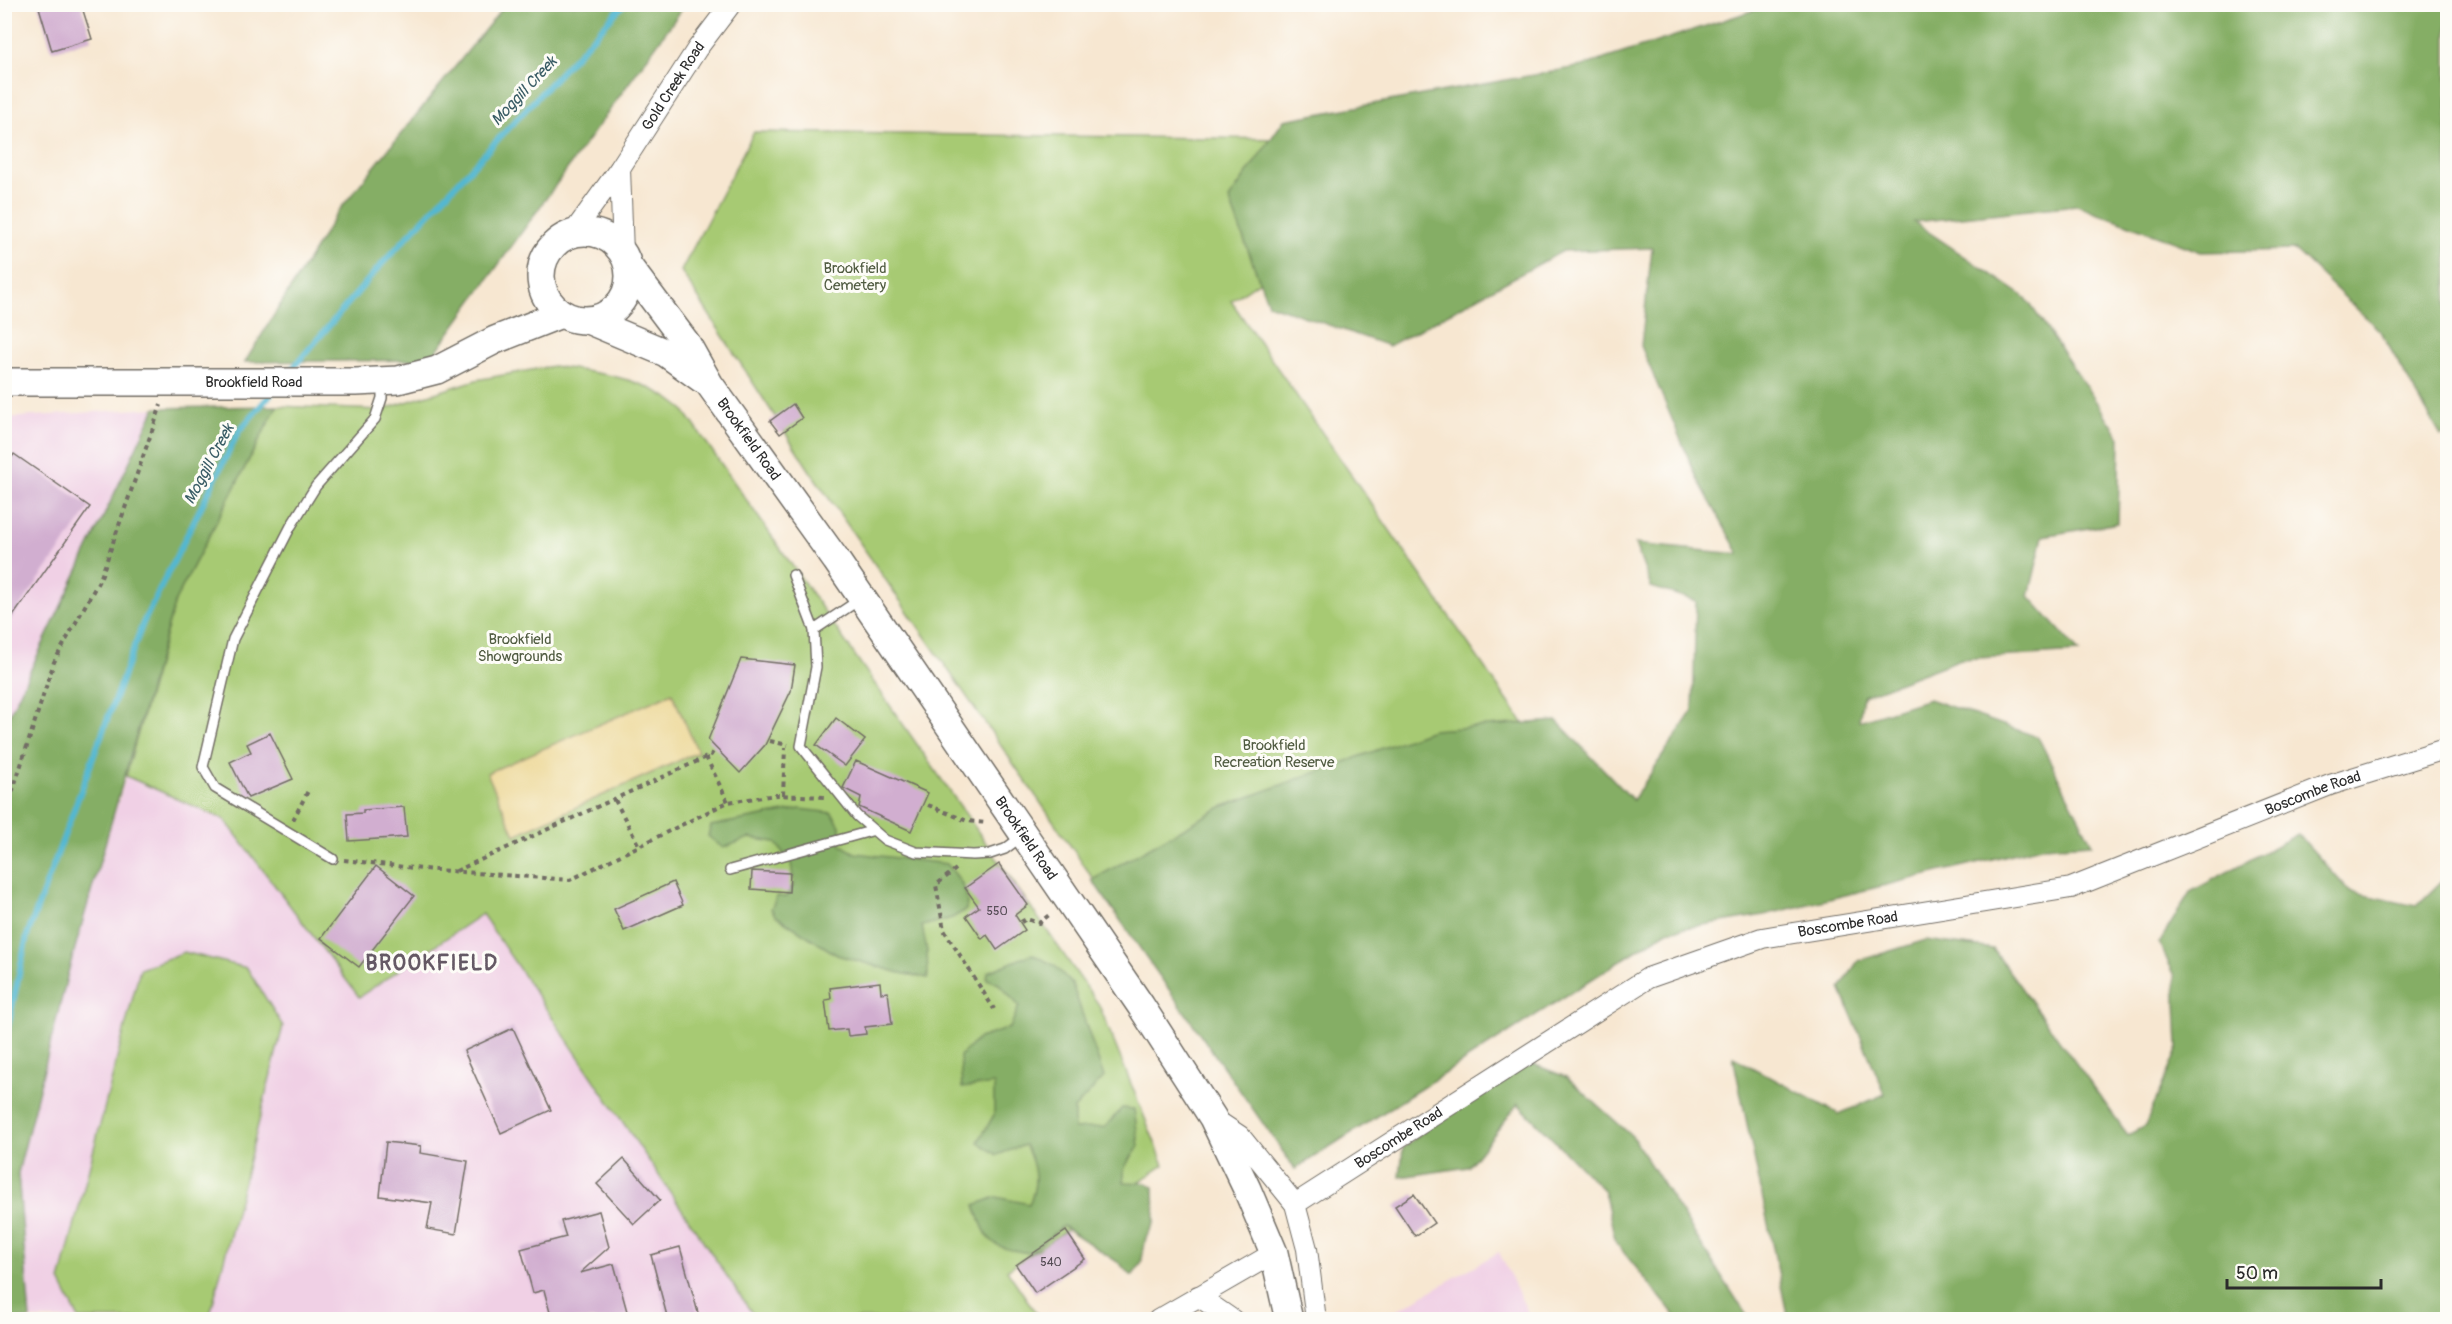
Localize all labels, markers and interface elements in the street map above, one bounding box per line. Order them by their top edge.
street label: Gold Creek Road [637,38,709,134]
water label: Moggill Creek [487,51,562,130]
park label: Brookfield Cemetery [824,259,887,295]
street label: Brookfield Road [205,373,303,392]
street label: Brookfield Road [713,394,785,484]
water label: Moggill Creek [180,419,239,507]
park label: Brookfield Showgrounds [478,630,563,666]
park label: Brookfield Recreation Reserve [1214,736,1335,772]
street label: Boscombe Road [2262,766,2363,819]
street label: Brookfield Road [991,793,1062,884]
house number: 550 [986,904,1008,919]
street label: Boscombe Road [1797,907,1899,942]
district label: BROOKFIELD [366,950,498,977]
street label: Boscombe Road [1351,1102,1446,1173]
scale bar [2227,1252,2382,1290]
house number: 540 [1040,1255,1062,1270]
text: 50 m [2236,1262,2278,1285]

